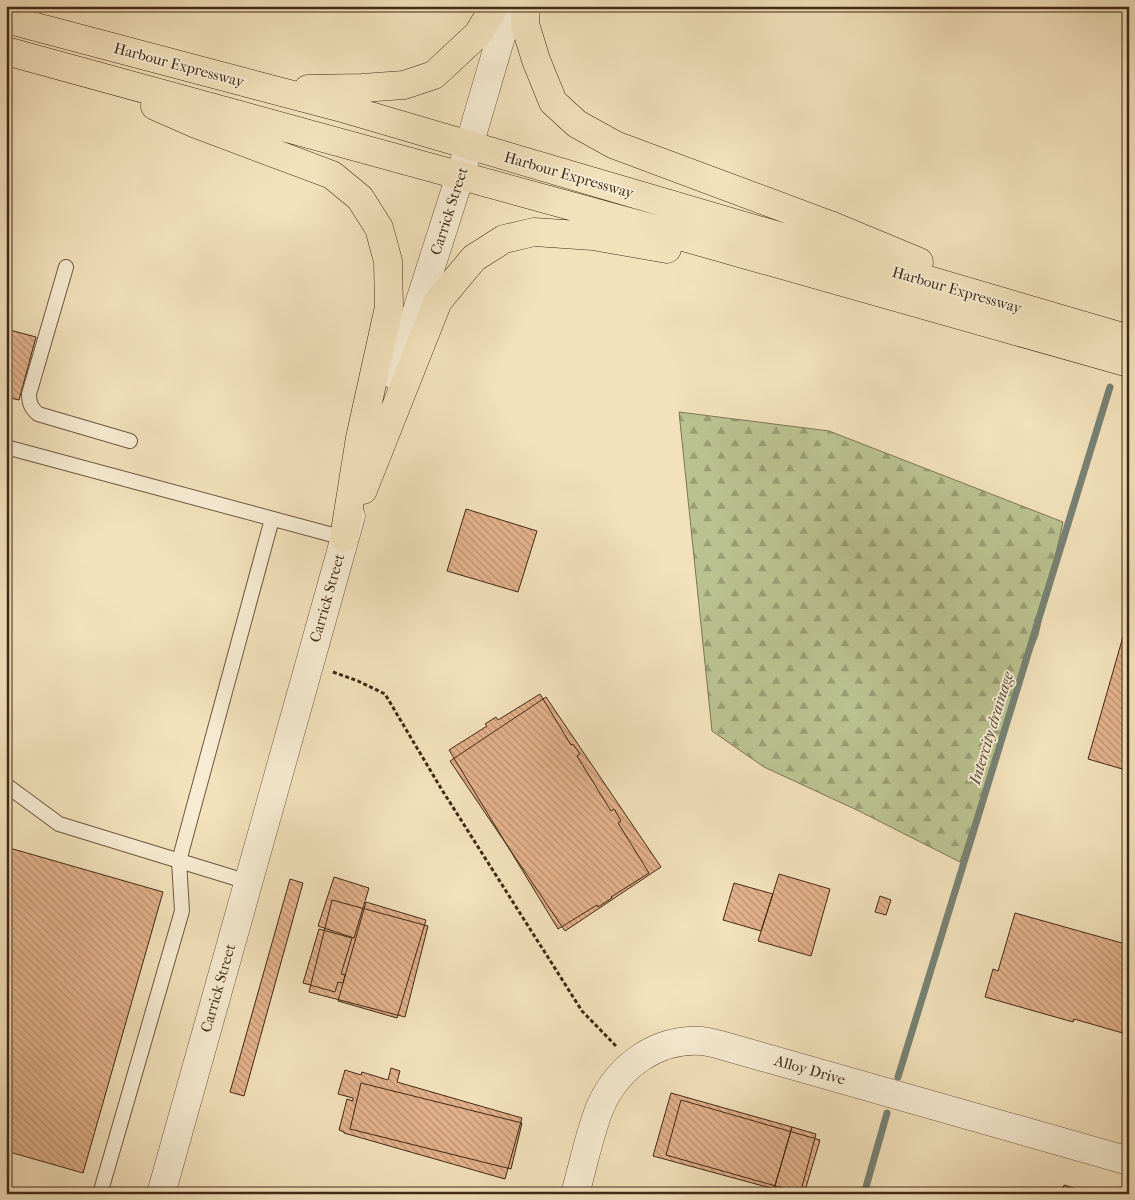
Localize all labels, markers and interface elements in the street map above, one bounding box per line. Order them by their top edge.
street label: Harbour Expressway [112,39,247,91]
street label: Harbour Expressway [502,148,637,202]
street label: Carrick Street [426,164,472,257]
street label: Harbour Expressway [890,263,1025,317]
street label: Carrick Street [306,551,348,644]
water label: Intercity drainage [965,669,1017,788]
street label: Carrick Street [197,941,239,1034]
street label: Alloy Drive [772,1051,848,1089]

